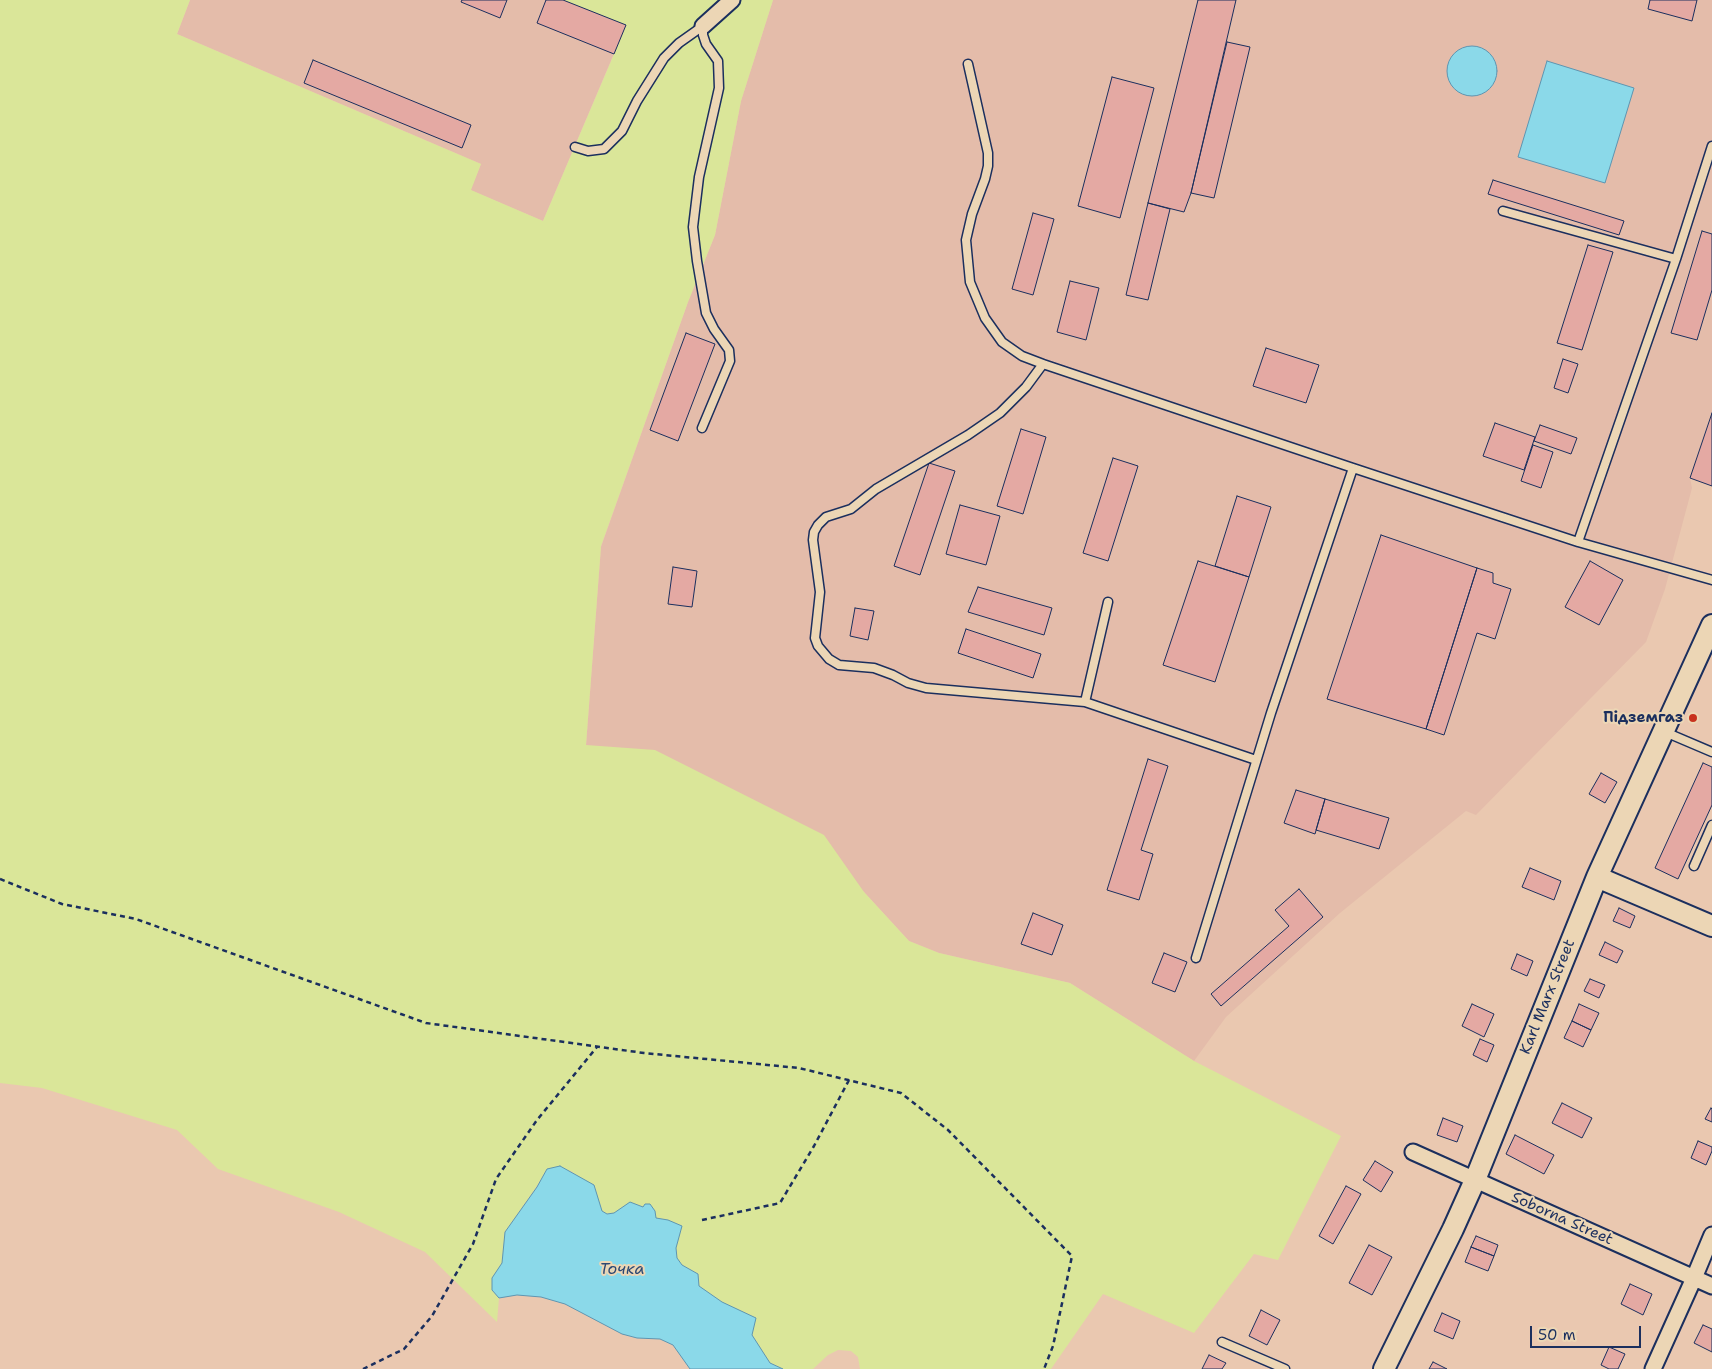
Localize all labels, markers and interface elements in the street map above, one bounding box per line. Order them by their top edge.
place label: Підземгаз [1603,709,1683,727]
marker: Підземгаз [1687,712,1699,724]
street label: Karl Marx Street [1517,937,1579,1057]
street label: Soborna Street [1508,1189,1616,1249]
water label: Точка [600,1260,644,1280]
scale bar [1532,1316,1643,1348]
text: 50 m [1538,1325,1576,1345]

